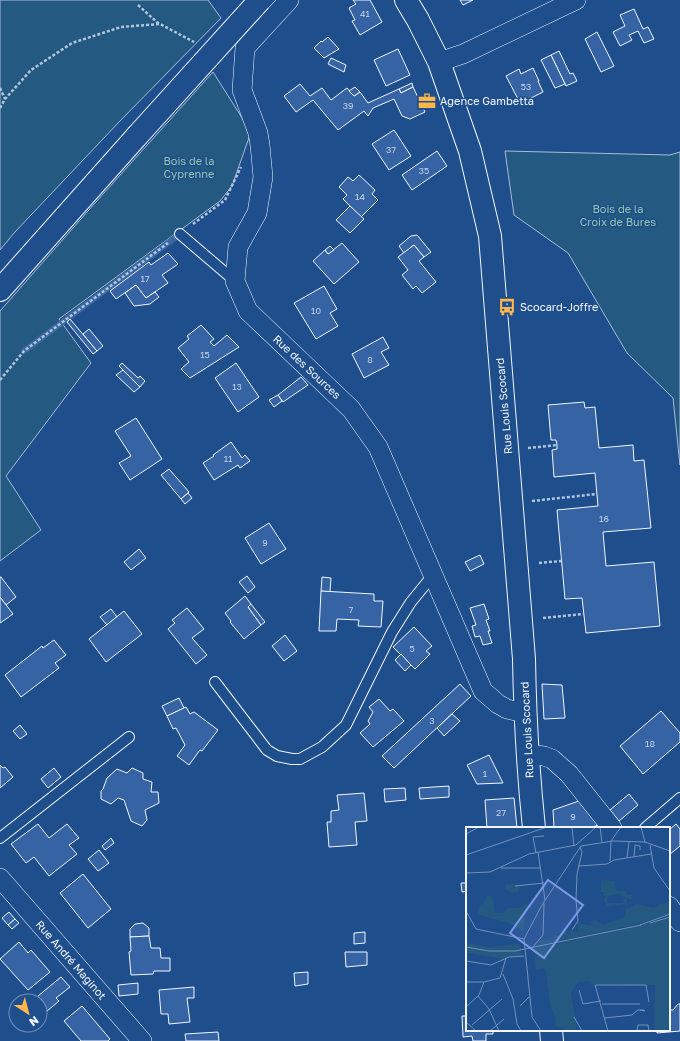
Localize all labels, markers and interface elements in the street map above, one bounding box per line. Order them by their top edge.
house number: 41 [360,8,371,19]
house number: 53 [521,81,531,92]
office icon: Agence Gambetta [417,91,437,111]
place label: Agence Gambetta [440,94,534,107]
house number: 39 [343,100,353,111]
house number: 37 [386,144,396,155]
park label: Bois de la Cyprenne [163,154,215,180]
house number: 35 [419,165,429,176]
house number: 14 [355,191,365,202]
park label: Bois de la Croix de Bures [580,202,656,228]
house number: 17 [140,273,150,284]
bus stop icon: Scocard-Joffre [497,297,517,317]
place label: Scocard-Joffre [520,300,598,313]
house number: 10 [311,305,321,316]
street label: Rue des Sources [271,332,344,401]
house number: 15 [200,349,210,360]
house number: 8 [367,354,373,365]
street label: Rue Louis Scocard [493,357,514,455]
house number: 13 [232,381,242,392]
house number: 11 [224,453,233,464]
house number: 16 [599,513,609,524]
house number: 9 [262,537,268,548]
house number: 7 [349,604,354,615]
house number: 5 [409,643,415,654]
street label: Rue Louis Scocard [517,681,536,779]
house number: 3 [429,715,435,726]
house number: 18 [645,738,655,749]
house number: 1 [483,768,488,779]
house number: 27 [496,807,506,818]
house number: 9 [570,811,576,822]
inset map [466,827,670,1031]
street label: Rue André Maginot [34,918,109,1002]
north arrow [8,993,48,1033]
text: N [27,1014,41,1029]

